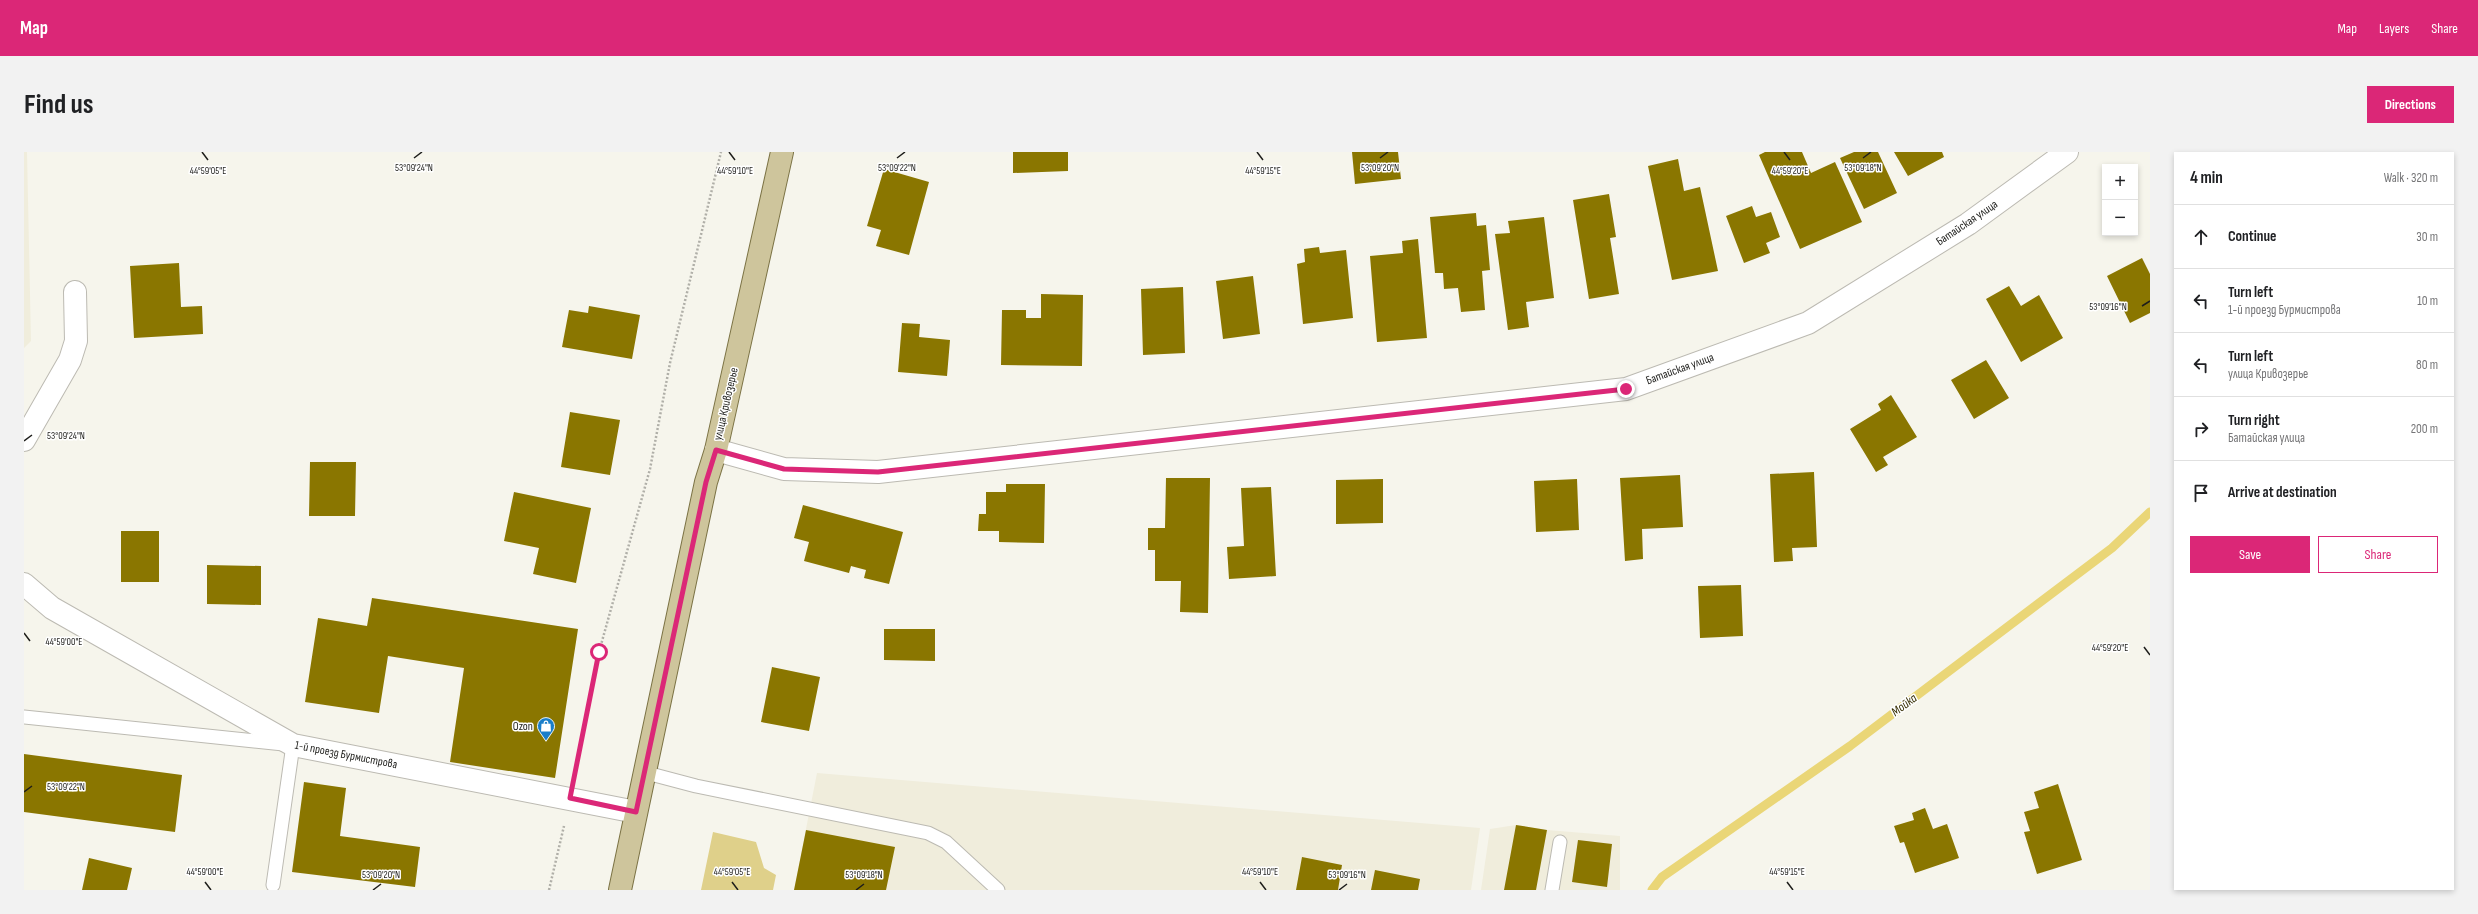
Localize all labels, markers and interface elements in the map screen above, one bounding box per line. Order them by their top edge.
text: Map [20,17,48,40]
text: Map [2337,20,2357,37]
text: Layers [2379,20,2409,37]
text: Share [2431,20,2458,37]
button: Directions [2367,86,2454,123]
text: Find us [24,88,93,121]
text: 53°09'24"N [395,162,433,174]
text: 53°09'22"N [878,162,916,174]
text: 53°09'20"N [1361,162,1399,174]
text: 53°09'18"N [1844,162,1882,174]
map controls [2102,164,2138,236]
button: + [2102,164,2138,200]
text: 44°59'05"E [190,165,226,177]
text: 44°59'10"E [717,165,753,177]
text: 44°59'15"E [1245,165,1281,177]
text: 44°59'20"E [1772,165,1808,177]
text: 4 min [2190,168,2223,188]
text: Walk · 320 m [2384,170,2438,186]
street label: Батайская улица [1933,197,2001,249]
button: − [2102,200,2138,236]
icon: ahead [2190,226,2212,248]
text: Continue [2228,227,2277,246]
text: 30 m [2416,229,2438,245]
text: Turn left [2228,283,2273,302]
icon: left [2190,290,2212,312]
text: 10 m [2417,293,2438,309]
text: 53°09'16"N [2089,301,2127,313]
text: 1-й проезд Бурмистрова [2228,302,2341,318]
text: Turn left [2228,347,2273,366]
street label: Батайская улица [1644,350,1716,388]
icon: left [2190,354,2212,376]
text: 80 m [2416,357,2438,373]
street label: улица Кривозерье [710,366,742,442]
text: улица Кривозерье [2228,366,2308,382]
route end [1617,380,1635,398]
text: Turn right [2228,411,2280,430]
icon: right [2190,418,2212,440]
text: 200 m [2411,421,2438,437]
text: 53°09'24"N [47,430,85,442]
text: Батайская улица [2228,430,2305,446]
icon: arrive [2190,482,2212,504]
text: Arrive at destination [2228,483,2337,502]
button: Save [2190,536,2310,573]
button: Share [2318,536,2438,573]
text: 44°59'00"E [46,636,82,648]
text: 44°59'20"E [2092,642,2128,654]
route start [590,643,608,661]
water label: Мойка [1888,690,1921,720]
shop icon: Ozon [536,716,556,741]
place label: Ozon [513,719,533,734]
street label: 1-й проезд Бурмистрова [293,738,399,772]
text: 53°09'22"N [47,781,85,793]
text: 44°59'00"E [187,866,223,878]
text: 44°59'05"E [714,866,750,878]
text: 44°59'10"E [1242,866,1278,878]
text: 44°59'15"E [1769,866,1805,878]
text: 53°09'20"N [362,869,400,881]
text: 53°09'18"N [845,869,883,881]
text: 53°09'16"N [1328,869,1366,881]

